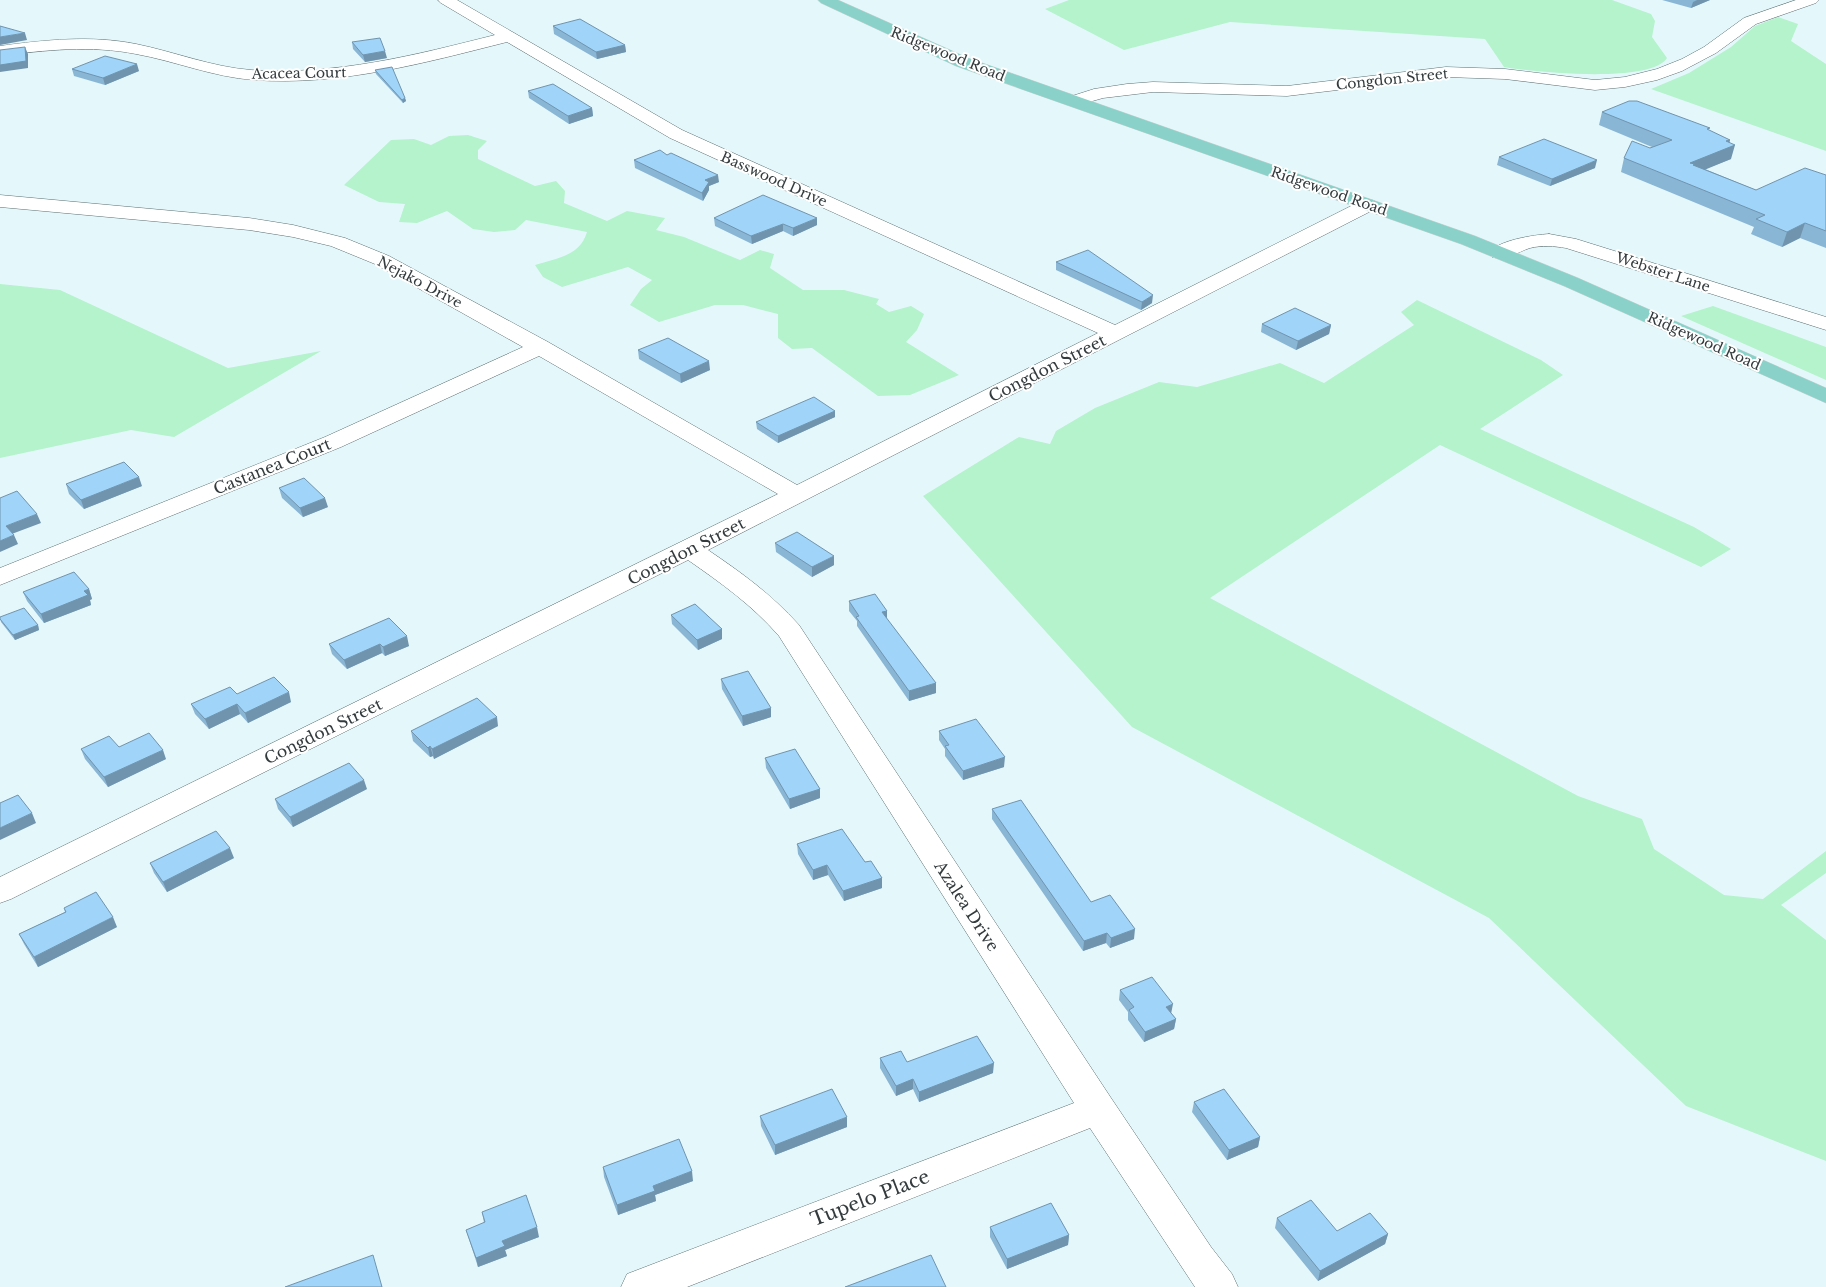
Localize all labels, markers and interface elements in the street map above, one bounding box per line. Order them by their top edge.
street label: Ridgewood Road [888,23,1009,85]
street label: Acacea Court [250,63,347,83]
street label: Congdon Street [1335,64,1450,94]
street label: Basswood Drive [718,147,830,211]
street label: Ridgewood Road [1268,163,1390,220]
street label: Webster Lane [1613,248,1712,296]
street label: Nejako Drive [374,252,466,312]
street label: Ridgewood Road [1645,308,1764,374]
street label: Congdon Street [985,330,1109,406]
street label: Castanea Court [210,433,334,499]
street label: Congdon Street [624,513,748,589]
street label: Congdon Street [261,694,385,768]
street label: Azalea Drive [930,856,1004,955]
street label: Tupelo Place [807,1165,933,1231]

